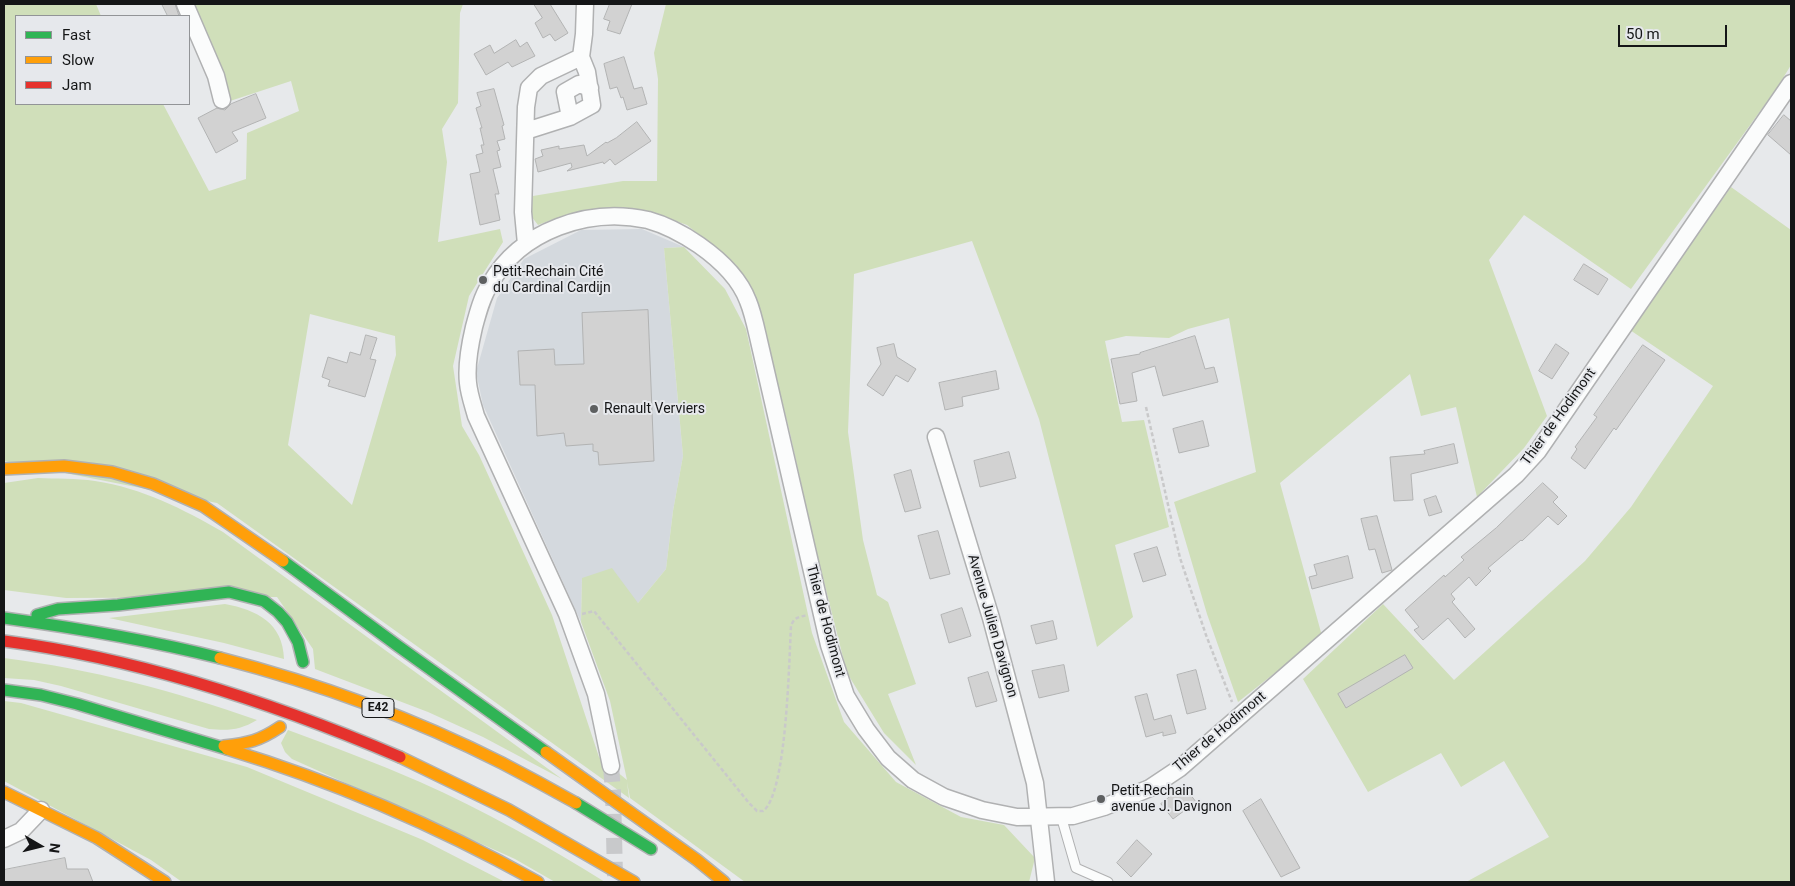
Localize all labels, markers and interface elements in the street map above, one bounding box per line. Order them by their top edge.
legend [15,15,190,105]
scale bar [1620,15,1729,47]
text: 50 m [1626,25,1660,43]
text: Fast [62,26,91,44]
text: Slow [62,51,94,69]
text: Jam [62,76,92,94]
place label: Petit-Rechain Cité du Cardinal Cardijn [493,264,611,296]
marker: Petit-Rechain Cité du Cardinal Cardijn [477,274,489,286]
street label: Thier de Hodimont [1518,365,1600,469]
place label: Renault Verviers [604,401,705,417]
marker: Renault Verviers [588,403,600,415]
street label: Avenue Julien Davignon [963,552,1021,700]
street label: Thier de Hodimont [802,563,848,679]
street label: Thier de Hodimont [1170,688,1270,776]
road number: E42 [362,698,394,718]
place label: Petit-Rechain avenue J. Davignon [1111,783,1232,816]
marker: Petit-Rechain avenue J. Davignon [1095,793,1107,805]
north arrow [15,821,65,871]
text: N [46,842,63,854]

